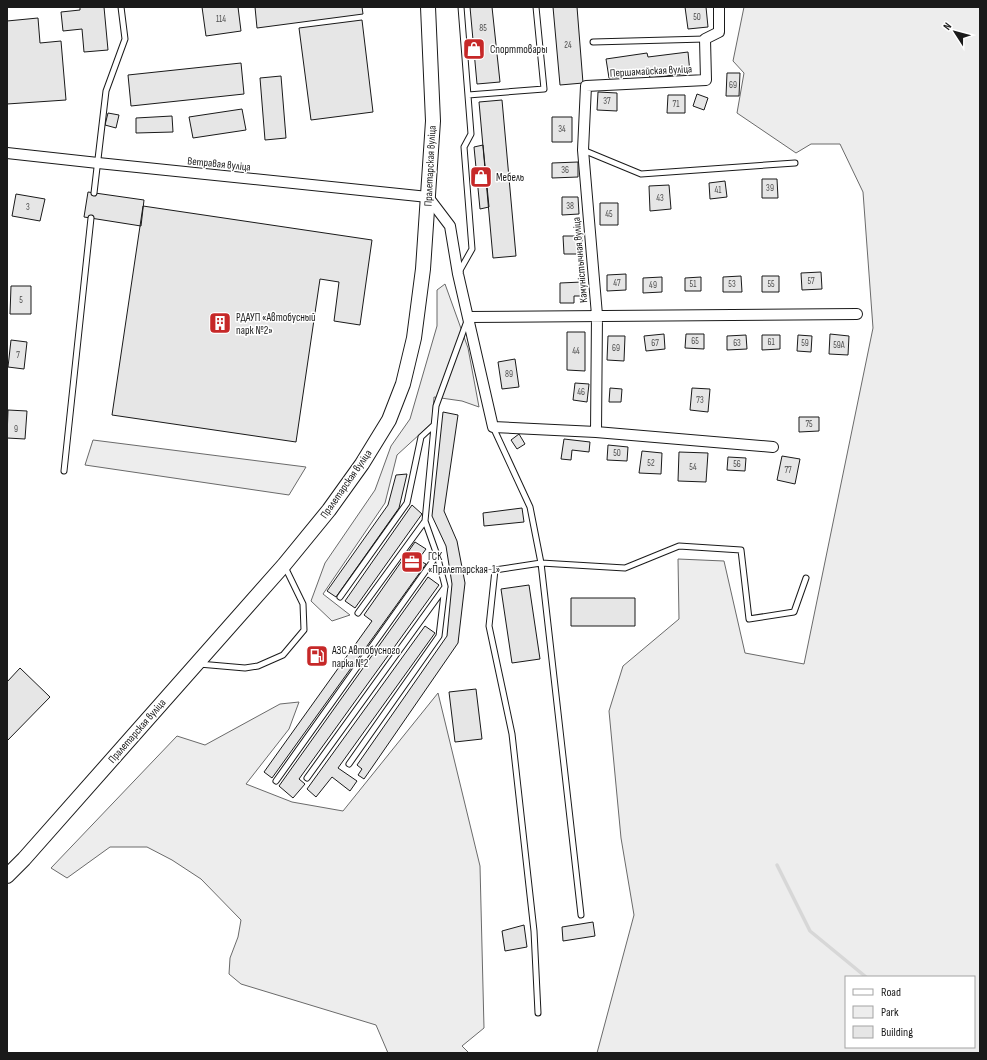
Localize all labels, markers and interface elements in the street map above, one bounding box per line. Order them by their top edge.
house number: 50 [693,12,701,23]
north arrow [935,12,975,52]
house number: 114 [216,14,226,25]
text: N [940,20,954,33]
house number: 85 [479,23,487,34]
shop icon: Спорттовары [461,36,487,62]
house number: 24 [564,40,572,51]
place label: Спорттовары [490,43,547,56]
street label: Першамайская вуліца [610,62,692,80]
house number: 69 [729,80,737,91]
house number: 37 [603,96,611,107]
house number: 71 [673,99,680,110]
house number: 34 [558,124,566,135]
street label: Пралетарская вуліца [421,125,439,207]
street label: Ветравая вуліца [187,154,251,174]
shop icon: Мебель [468,164,494,190]
house number: 36 [561,165,569,176]
place label: Мебель [496,171,524,184]
house number: 39 [766,183,774,194]
house number: 41 [715,185,722,196]
house number: 43 [656,193,664,204]
house number: 38 [566,201,574,212]
house number: 3 [26,202,30,213]
house number: 45 [605,209,613,220]
street label: Камуністычная вуліца [570,217,590,303]
house number: 57 [807,276,815,287]
house number: 47 [613,278,621,289]
house number: 51 [690,279,697,290]
house number: 53 [728,279,736,290]
house number: 55 [767,279,775,290]
house number: 49 [649,280,657,291]
house number: 5 [19,295,23,306]
building icon: РДАУП «Автобусный парк №2» [207,310,233,336]
place label: РДАУП «Автобусный парк №2» [236,311,316,337]
house number: 65 [691,336,699,347]
house number: 61 [767,337,775,348]
house number: 67 [651,338,659,349]
house number: 63 [733,338,741,349]
house number: 59 [801,338,809,349]
house number: 59А [833,340,845,351]
house number: 69 [612,343,620,354]
house number: 44 [572,346,580,357]
house number: 7 [16,350,20,361]
house number: 89 [505,369,513,380]
house number: 46 [577,387,585,398]
house number: 73 [696,395,704,406]
house number: 75 [805,419,813,430]
house number: 9 [14,424,18,435]
street label: Пралетарская вуліца [317,447,375,521]
house number: 50 [613,448,621,459]
house number: 52 [647,458,655,469]
house number: 56 [733,459,741,470]
house number: 54 [689,462,697,473]
house number: 77 [784,465,792,476]
office icon: ГСК «Пралетарская-1» [399,549,425,575]
place label: ГСК «Пралетарская-1» [428,550,500,576]
fuel station icon: АЗС Автобусного парка №2 [304,643,330,669]
place label: АЗС Автобусного парка №2 [331,644,401,670]
street label: Пралетарская вуліца [106,696,168,766]
legend [845,976,975,1048]
text: Road [881,985,901,1000]
text: Park [881,1005,899,1020]
text: Building [881,1025,913,1040]

